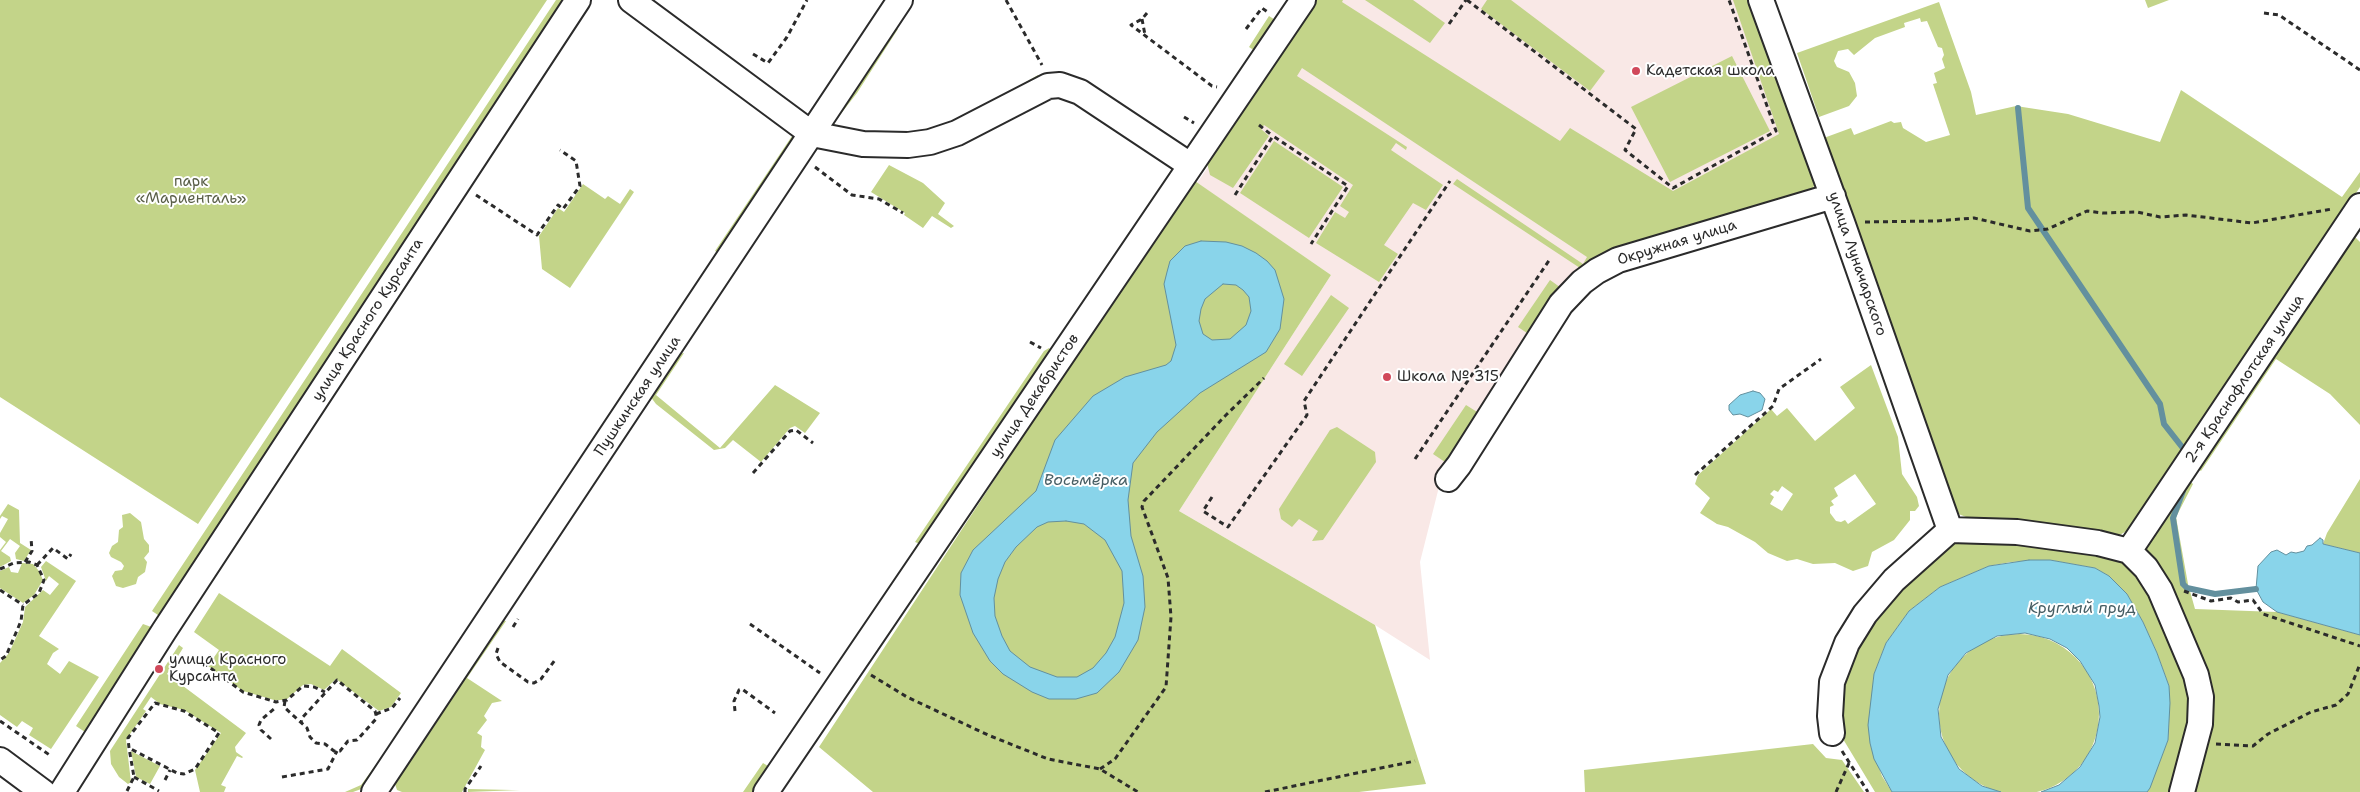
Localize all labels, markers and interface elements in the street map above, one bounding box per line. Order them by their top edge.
place label: Кадетская школа [1646,62,1775,80]
marker: Кадетская школа [1630,65,1642,77]
park label: парк «Мариенталь» [136,173,246,208]
street label: улица Луначарского [1824,190,1890,338]
street label: Окружная улица [1615,216,1739,270]
street label: улица Красного Курсанта [309,235,427,405]
street label: 2-я Краснофлотская улица [2182,291,2308,467]
street label: улица Декабристов [987,331,1083,461]
street label: Пушкинская улица [591,333,685,459]
place label: Школа № 315 [1397,368,1499,386]
marker: Школа № 315 [1381,371,1393,383]
water label: Восьмёрка [1044,471,1128,491]
water label: Круглый пруд [2028,599,2136,619]
place label: улица Красного Курсанта [169,651,286,686]
marker: улица Красного Курсанта [153,663,165,675]

